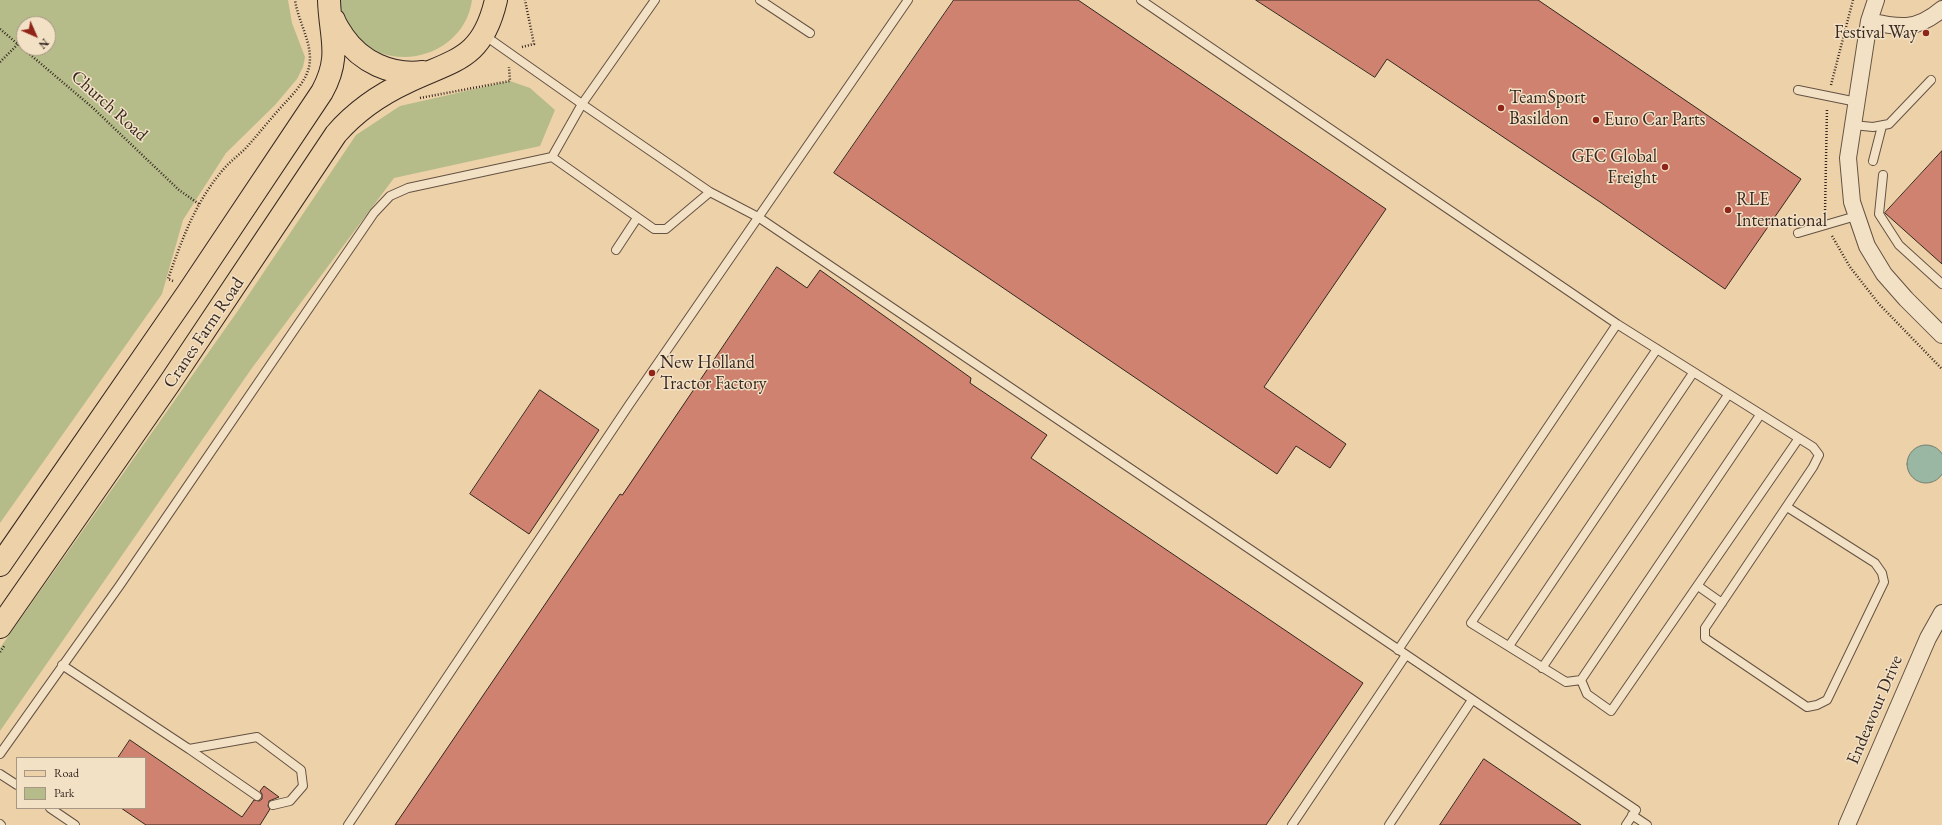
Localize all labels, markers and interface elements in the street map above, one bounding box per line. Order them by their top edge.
north arrow [16,16,56,56]
place label: Festival Way [1834,22,1918,44]
marker: Festival Way [1921,28,1931,38]
text: N [36,36,52,52]
street label: Church Road [66,66,152,146]
place label: TeamSport Basildon [1509,87,1586,130]
marker: TeamSport Basildon [1496,103,1506,113]
place label: Euro Car Parts [1604,109,1705,131]
marker: Euro Car Parts [1591,115,1601,125]
place label: GFC Global Freight [1572,146,1657,188]
marker: GFC Global Freight [1660,162,1670,172]
place label: RLE International [1736,189,1827,232]
marker: RLE International [1723,205,1733,215]
street label: Cranes Farm Road [159,273,249,393]
place label: New Holland Tractor Factory [660,352,767,394]
marker: New Holland Tractor Factory [647,368,657,378]
street label: Endeavour Drive [1842,652,1908,768]
legend [16,757,146,809]
text: Road [54,765,79,781]
text: Park [54,785,74,801]

